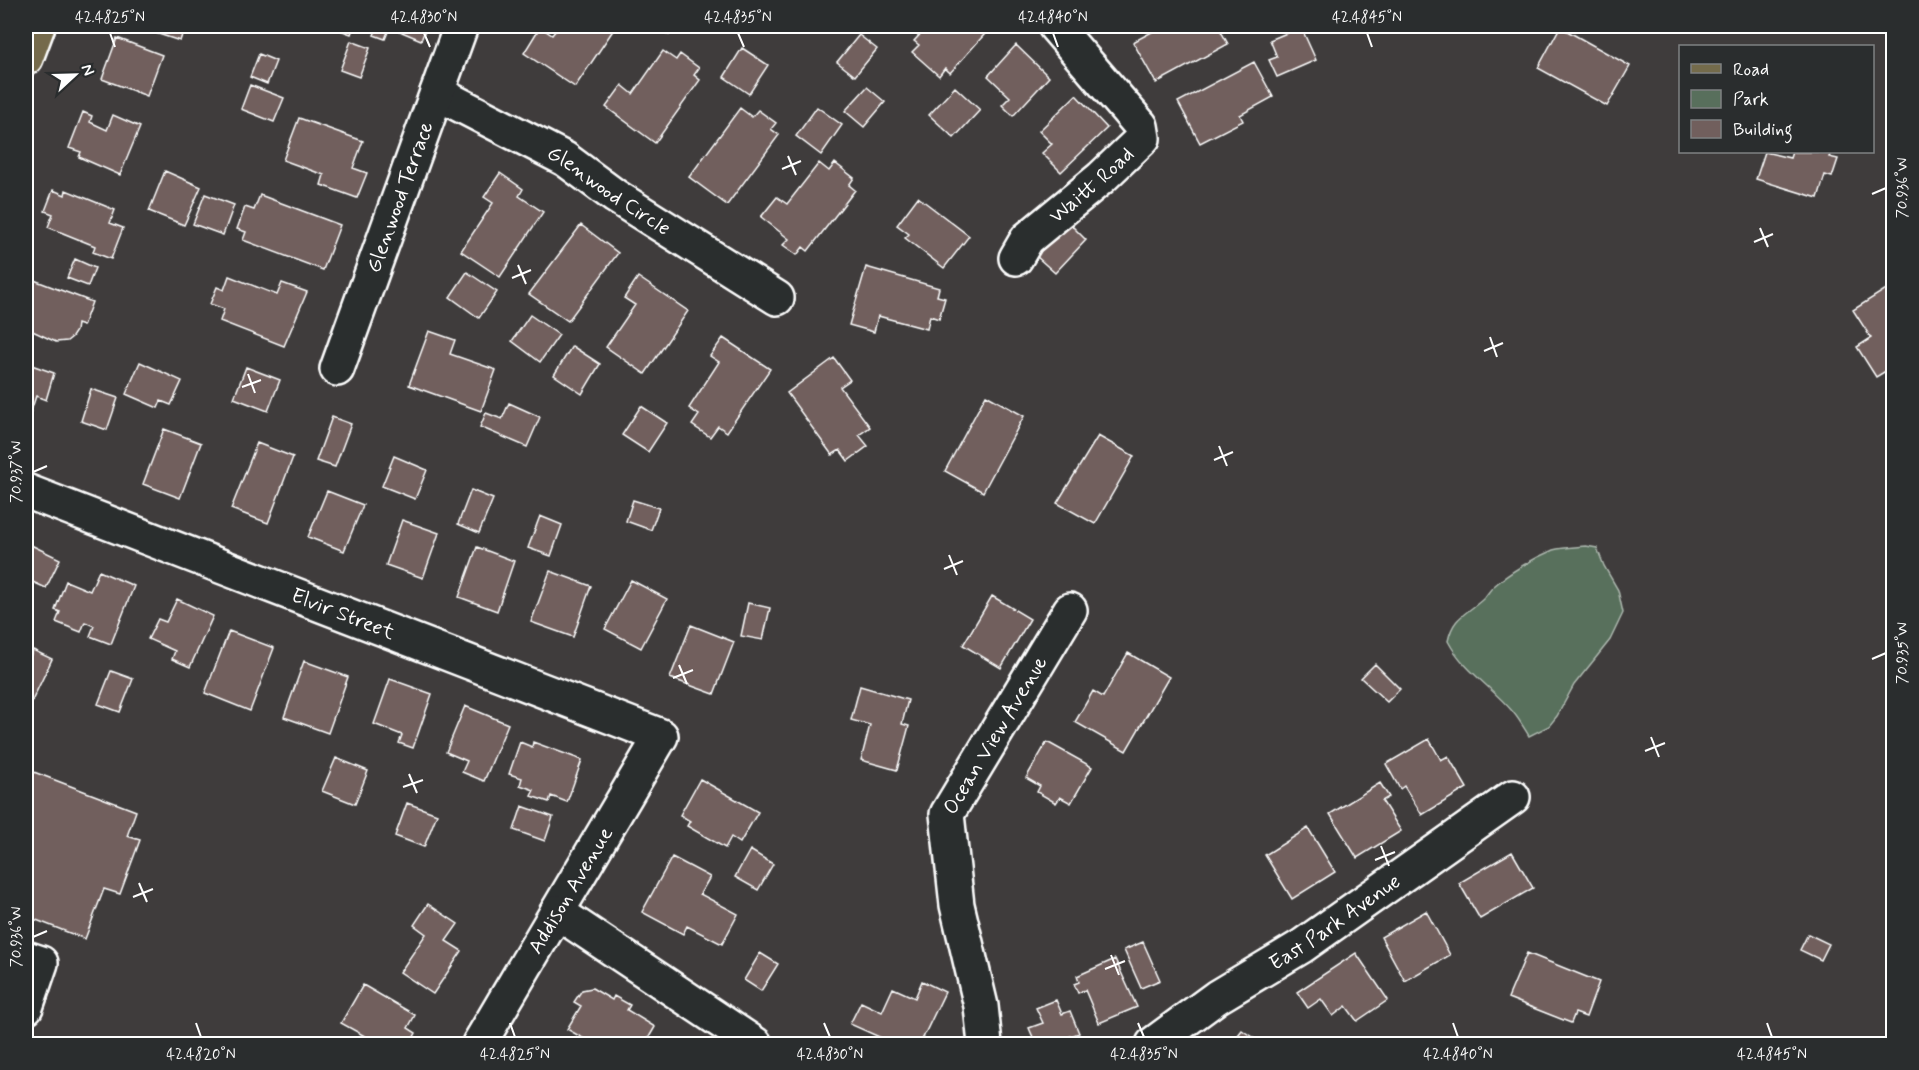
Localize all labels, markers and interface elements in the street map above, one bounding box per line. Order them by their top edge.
text: 42.4825°N [75,8,145,28]
text: 42.4830°N [391,8,457,28]
text: 42.4835°N [704,8,772,28]
text: 42.4840°N [1018,8,1088,28]
text: 42.4845°N [1332,8,1402,28]
north arrow [45,45,105,105]
legend [1679,45,1874,153]
text: Road [1733,58,1769,82]
text: N [76,61,99,79]
text: Park [1733,88,1769,112]
street label: Glenwood Terrace [360,118,440,277]
text: Building [1733,118,1793,144]
street label: Glenwood Circle [542,139,676,243]
street label: Waitt Road [1043,141,1140,230]
text: 70.936°W [1893,158,1913,218]
text: 70.937°W [7,441,27,503]
street label: Elvir Street [287,582,399,647]
text: 70.935°W [1893,622,1913,684]
street label: Ocean View Avenue [937,651,1054,820]
street label: Addison Avenue [522,822,620,959]
street label: East Park Avenue [1264,868,1406,978]
text: 70.936°W [7,907,27,967]
text: 42.4820°N [166,1045,236,1065]
text: 42.4825°N [480,1045,550,1065]
text: 42.4830°N [797,1045,863,1065]
text: 42.4835°N [1110,1045,1178,1065]
text: 42.4840°N [1423,1045,1493,1065]
text: 42.4845°N [1737,1045,1807,1065]

